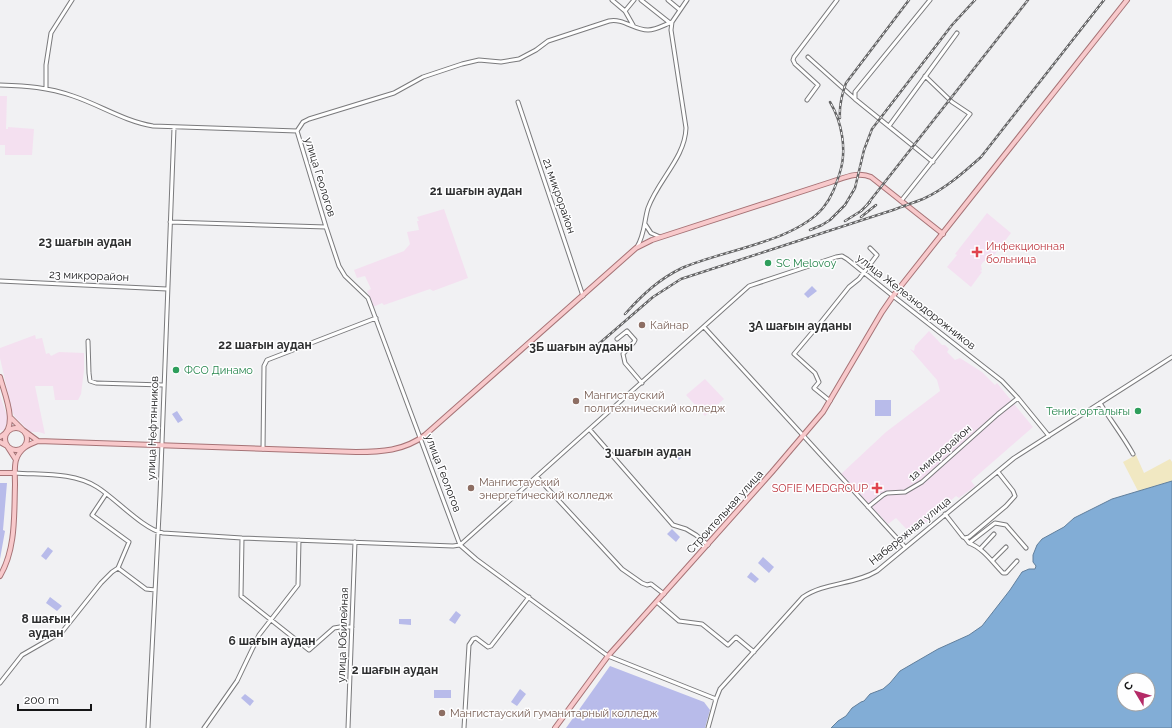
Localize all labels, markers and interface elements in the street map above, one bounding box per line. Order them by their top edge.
street label: улица Геологов [302,136,338,218]
street label: 21 микрорайон [540,157,578,235]
district label: 21 шағын аудан [430,184,522,198]
district label: 23 шағын аудан [38,235,132,249]
place label: Инфекционная больница [986,240,1065,266]
marker: Инфекционная больница [971,246,983,258]
street label: улица Железнодорожников [854,252,978,353]
place label: SC Melovoy [776,257,836,270]
marker: SC Melovoy [763,258,773,268]
street label: 23 микрорайон [49,268,129,284]
place label: Кайнар [650,319,689,332]
district label: 3А шағын ауданы [748,319,852,333]
marker: Кайнар [637,320,647,330]
district label: 22 шағын аудан [218,338,312,352]
district label: 3Б шағын ауданы [529,340,633,354]
place label: ФСО Динамо [184,364,253,377]
marker: ФСО Динамо [171,365,181,375]
street label: улица Нефтянников [145,376,161,480]
place label: Мангистауский политехнический колледж [584,389,726,415]
marker: Мангистауский политехнический колледж [571,396,581,406]
place label: Тенис орталығы [1046,405,1130,418]
marker: Тенис орталығы [1133,406,1143,416]
street label: 1а микрорайон [906,422,974,484]
street label: улица Геологов [422,432,464,514]
district label: 3 шағын аудан [605,445,691,459]
street label: Строительная улица [684,468,766,556]
place label: Мангистауский энергетический колледж [479,476,614,502]
place label: SOFIE MEDGROUP [772,482,868,495]
marker: SOFIE MEDGROUP [871,482,883,494]
marker: Мангистауский энергетический колледж [466,483,476,493]
street label: Набережная улица [867,494,953,568]
street label: улица Юбилейная [335,587,351,683]
district label: 8 шағын аудан [21,612,71,640]
district label: 6 шағын аудан [228,634,316,648]
district label: 2 шағын аудан [352,663,438,677]
north arrow [1116,672,1156,712]
text: С [1121,679,1136,693]
scale bar [18,686,91,712]
text: 200 m [24,693,59,707]
place label: Мангистауский гуманитарный колледж [450,707,658,720]
marker: Мангистауский гуманитарный колледж [437,708,447,718]

